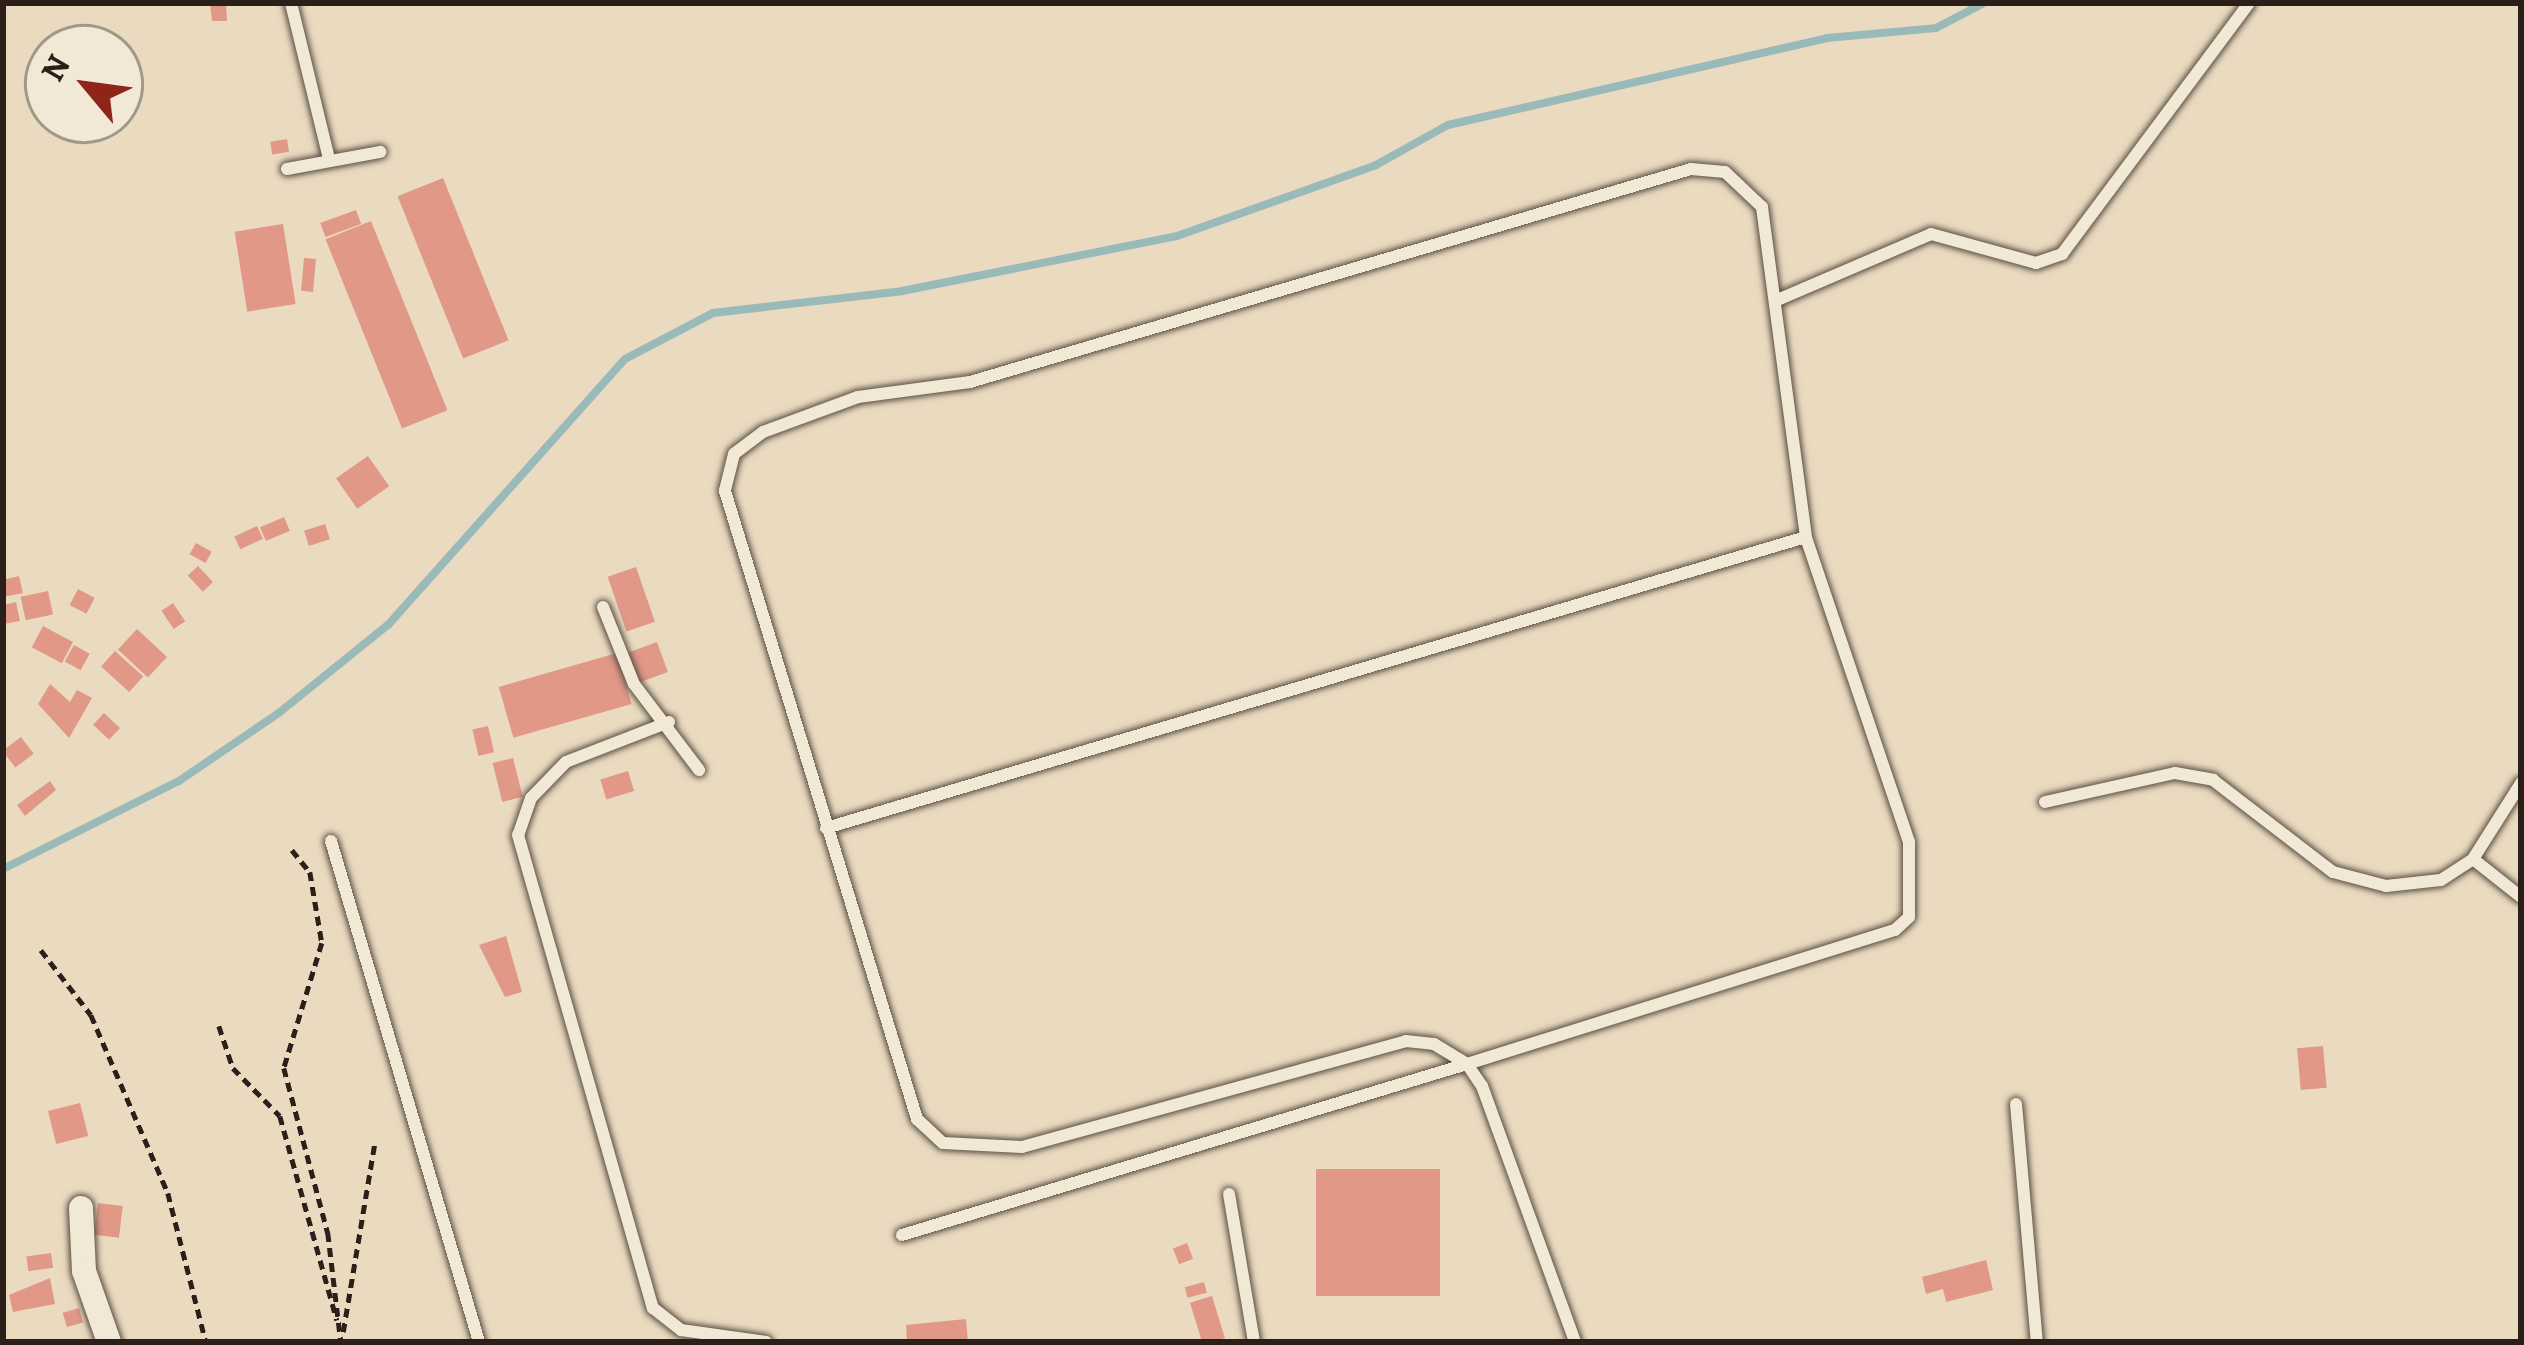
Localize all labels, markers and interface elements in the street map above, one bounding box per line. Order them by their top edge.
north arrow [24,24,144,144]
text: N [29,46,80,89]

